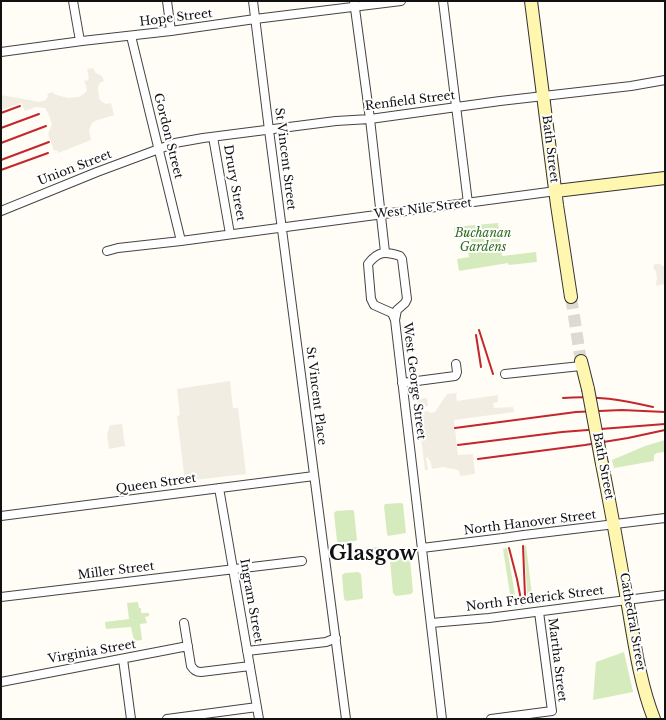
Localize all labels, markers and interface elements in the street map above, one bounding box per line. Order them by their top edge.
street label: Hope Street [139,6,213,30]
street label: Renfield Street [364,88,456,114]
street label: Gordon Street [150,92,186,180]
street label: St Vincent Street [272,107,298,211]
street label: Bath Street [539,114,561,184]
street label: Drury Street [220,144,248,222]
street label: Union Street [36,147,114,189]
street label: West Nile Street [373,196,473,222]
park label: Buchanan Gardens [455,227,511,255]
street label: West George Street [400,322,428,440]
street label: St Vincent Place [303,346,329,446]
street label: Bath Street [589,431,617,501]
street label: Queen Street [115,471,197,497]
street label: North Hanover Street [463,508,597,538]
district label: Glasgow [329,542,417,566]
street label: Ingram Street [237,558,265,644]
street label: Miller Street [77,559,155,583]
street label: Cathedral Street [616,572,648,672]
street label: North Frederick Street [465,583,605,615]
street label: Martha Street [545,617,569,703]
street label: Virginia Street [47,637,137,667]

